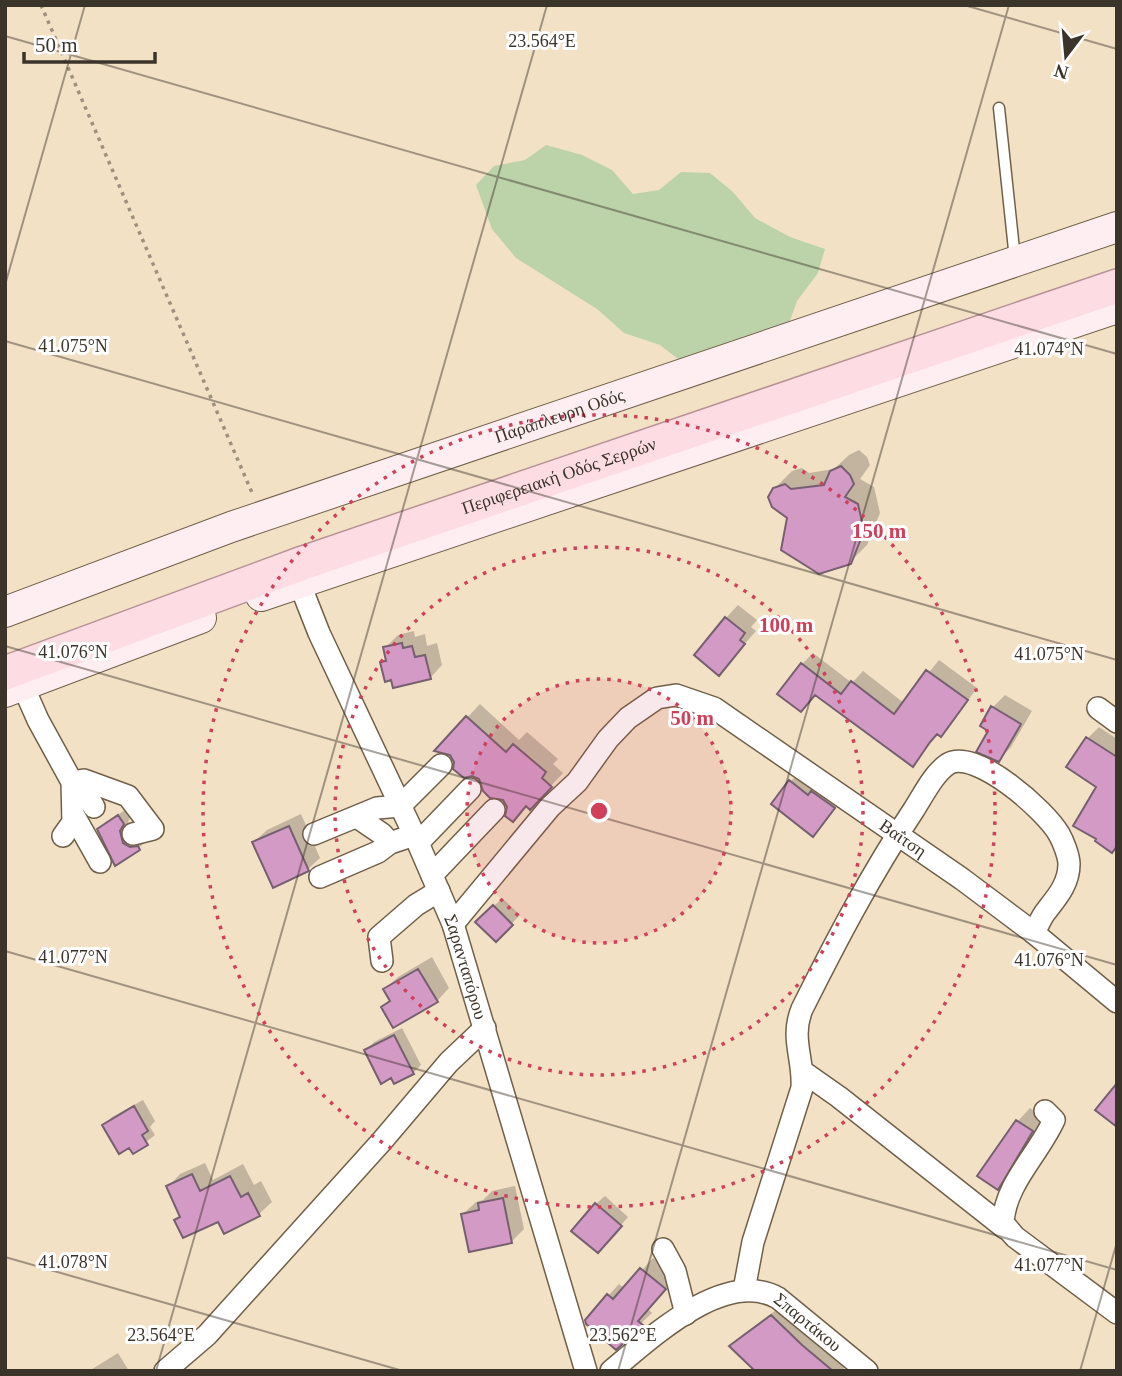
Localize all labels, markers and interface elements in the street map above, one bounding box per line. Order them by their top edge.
scale bar [24,21,156,65]
north arrow [1031,21,1101,91]
text: 23.564°E [508,31,576,51]
text: 50 m [35,33,78,57]
text: N [1052,60,1071,84]
text: 41.075°N [38,336,108,356]
text: 41.074°N [1014,339,1084,359]
street label: Παράπλευρη Οδός [492,385,627,447]
street label: Περιφερειακή Οδός Σερρών [459,434,659,518]
text: 150 m [852,519,907,543]
text: 100 m [759,613,814,637]
text: 41.076°N [38,642,108,662]
text: 41.075°N [1014,644,1084,664]
text: 50 m [670,706,714,730]
centre of rings [587,799,611,823]
street label: Βαΐτση [876,815,930,862]
street label: Σαρανταπόρου [440,912,491,1022]
text: 41.077°N [38,947,108,967]
text: 41.076°N [1014,950,1084,970]
text: 41.078°N [38,1252,108,1272]
text: 41.077°N [1014,1255,1084,1275]
street label: Σπαρτάκου [770,1289,845,1356]
text: 23.564°E [127,1325,195,1345]
text: 23.562°E [589,1325,657,1345]

